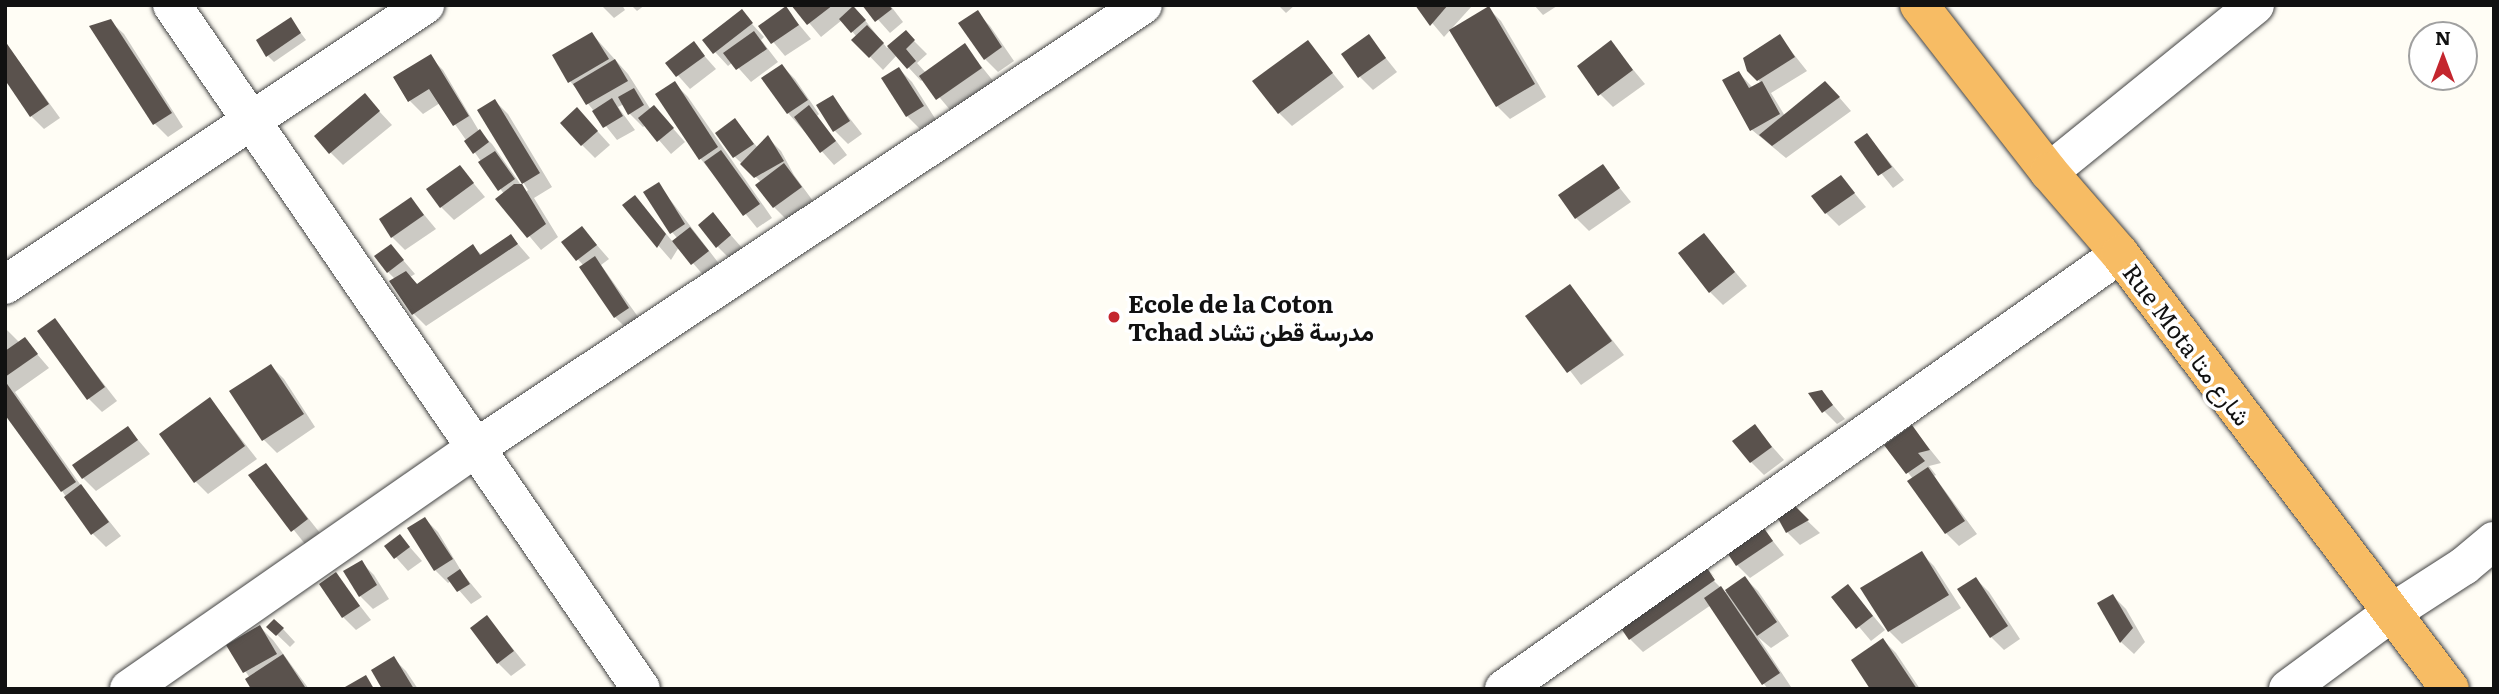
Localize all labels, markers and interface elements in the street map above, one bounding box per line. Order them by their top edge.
north arrow [2408,21,2478,91]
text: N [2435,23,2451,51]
street label: Rue Mota شارع متا [2118,258,2258,430]
place label: Ecole de la Coton Tchad مدرسة قطن تشاد [1128,289,1374,345]
marker: Ecole de la Coton Tchad مدرسة قطن تشاد [1106,309,1122,325]

